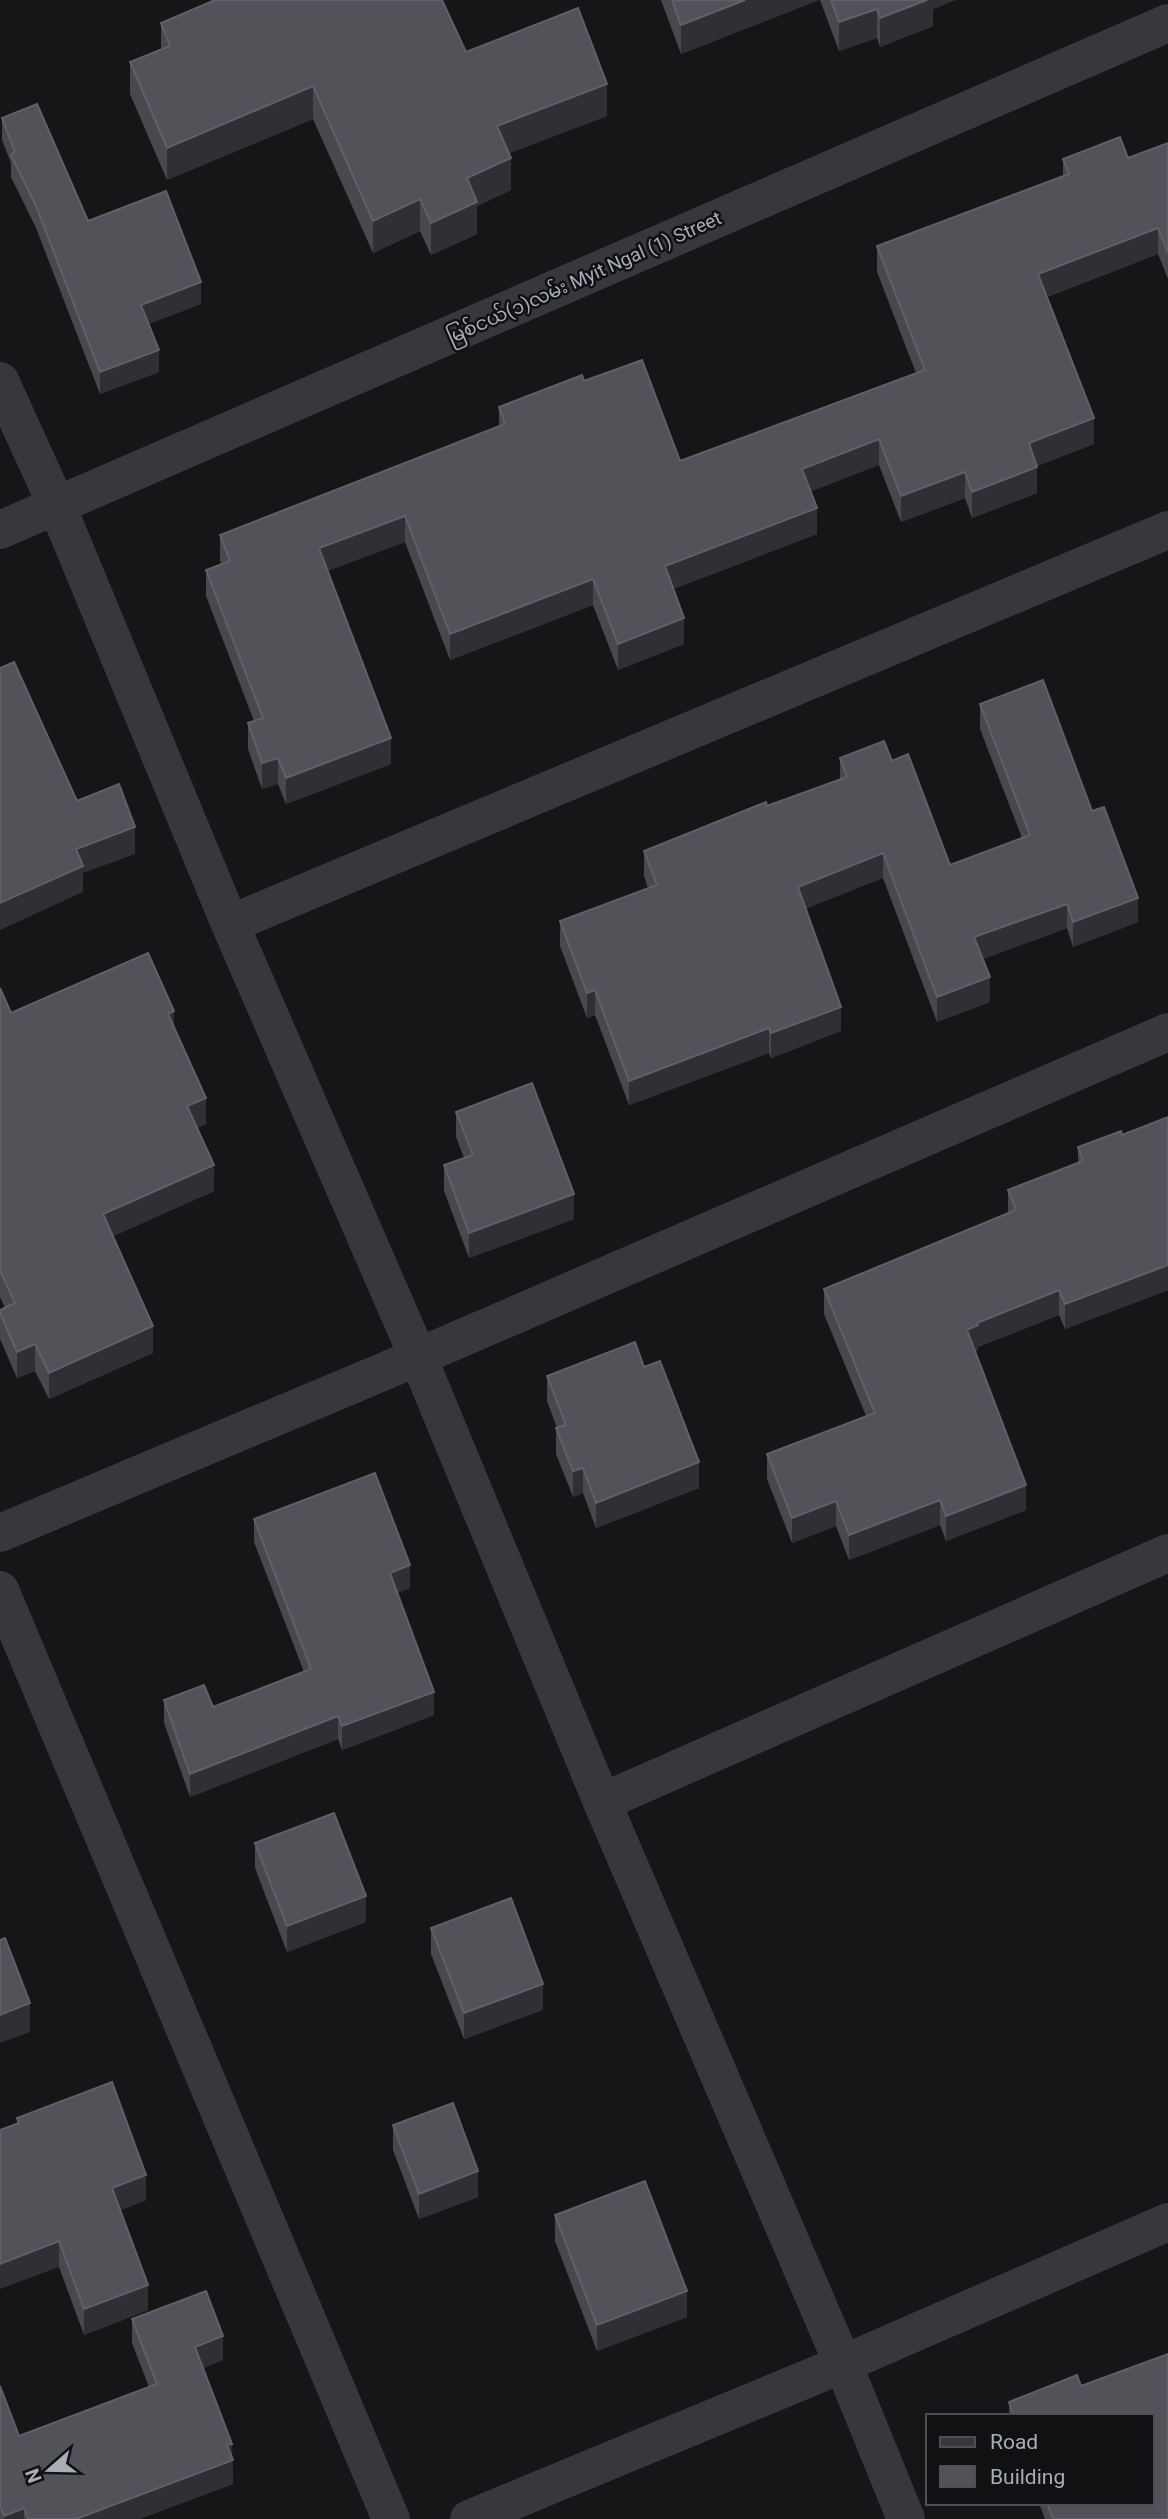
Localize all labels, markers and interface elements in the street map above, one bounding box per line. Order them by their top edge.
street label: မြစ်ငယ်(၁)လမ်း Myit Ngal (1) Street [442,204,727,352]
legend [926,2414,1154,2505]
text: Road [990,2430,1038,2454]
north arrow [14,2435,84,2505]
text: N [20,2465,47,2486]
text: Building [990,2465,1065,2489]

